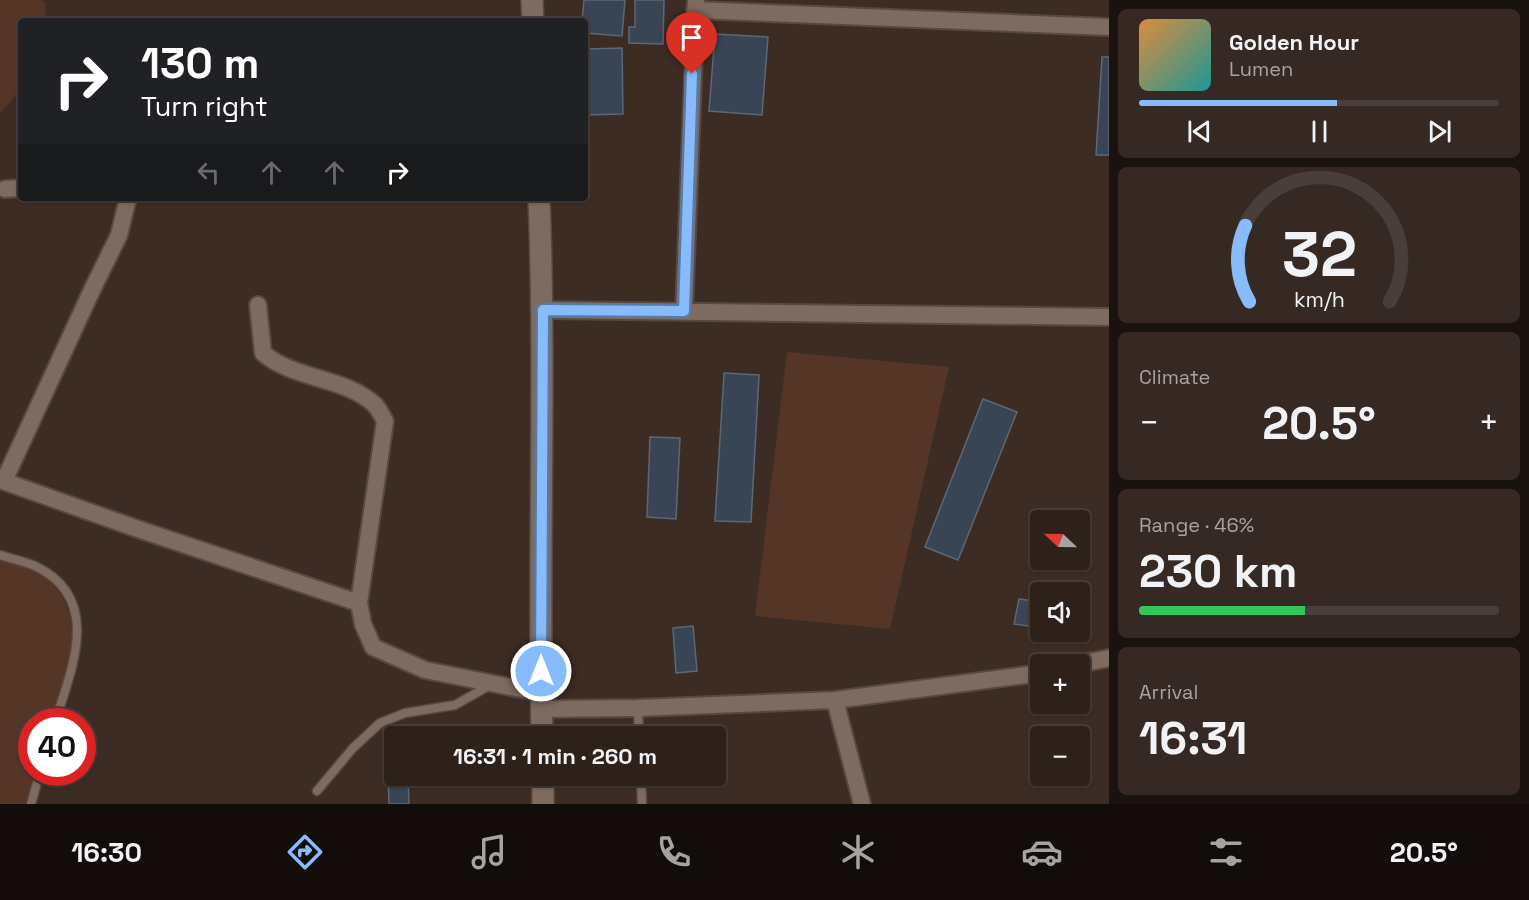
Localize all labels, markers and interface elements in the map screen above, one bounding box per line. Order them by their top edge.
pin [666,12,717,74]
icon: arrive [675,21,708,54]
text: Golden Hour [1229,28,1359,56]
text: 130 m [141,37,259,90]
icon: right [42,42,120,120]
text: Lumen [1229,56,1293,82]
text: Turn right [141,89,268,124]
icon: previous [1183,115,1216,148]
icon: pause [1303,115,1336,148]
icon: next [1423,115,1456,148]
icon: left [192,156,225,189]
icon: ahead [255,156,288,189]
icon: ahead [318,156,351,189]
icon: right [381,156,414,189]
text: 32 [1281,215,1356,294]
text: km/h [1293,286,1345,313]
text: Climate [1139,364,1210,390]
text: 20.5° [1262,395,1376,452]
text: − [1139,402,1159,444]
text: + [1479,402,1499,444]
north arrow [1030,510,1090,570]
map controls [1030,510,1090,786]
text: Range · 46% [1139,512,1254,538]
text: 230 km [1139,543,1298,600]
button: sound [1030,582,1090,642]
position arrow [509,639,573,703]
button: + [1030,654,1090,714]
text: Arrival [1139,679,1198,705]
speed limit sign: 40 [18,708,96,786]
text: 16:31 [1139,710,1247,767]
button: − [1030,726,1090,786]
text: 16:31 · 1 min · 260 m [453,742,657,770]
icon: directions [284,831,326,873]
icon: music [468,831,510,873]
icon: phone [653,831,695,873]
icon: climate [837,831,879,873]
icon: car [1021,831,1063,873]
icon: filters [1205,831,1247,873]
text: 16:30 [71,835,142,870]
text: 20.5° [1390,835,1458,870]

